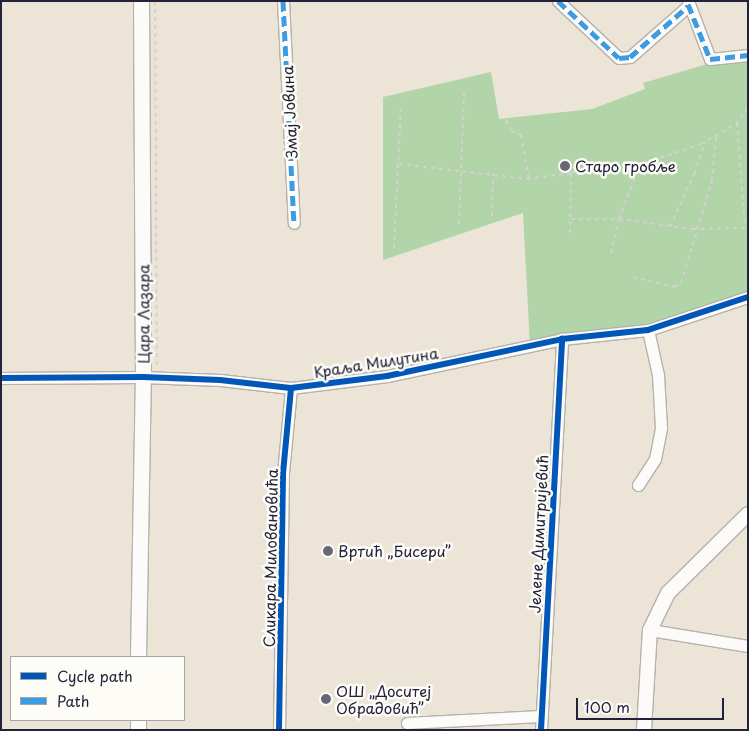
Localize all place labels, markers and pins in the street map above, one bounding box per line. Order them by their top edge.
place label: Старо гробље [575,157,677,175]
marker: Старо гробље [559,160,571,172]
place label: Вртић „Бисери” [338,542,450,560]
marker: Вртић „Бисери” [322,545,334,557]
place label: ОШ „Доситеј Обрадовић” [336,681,431,716]
marker: ОШ „Доситеј Обрадовић” [320,693,332,705]

